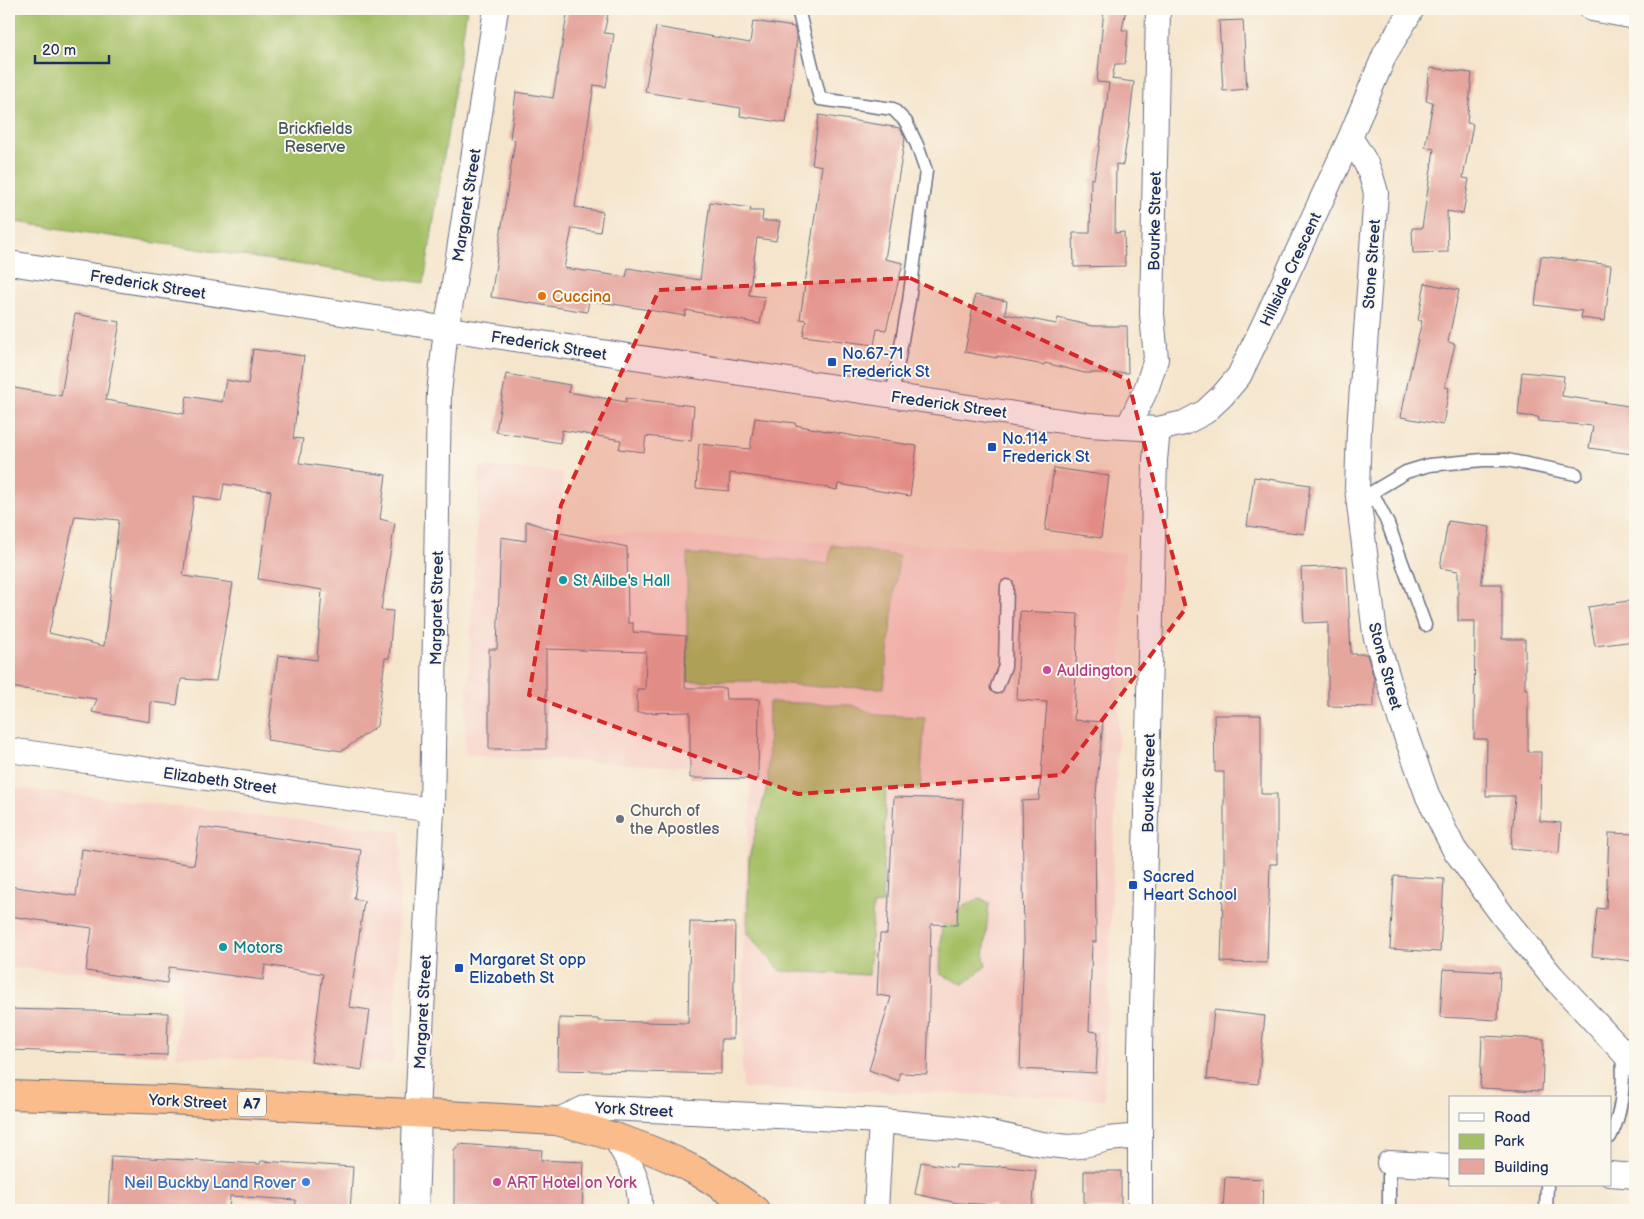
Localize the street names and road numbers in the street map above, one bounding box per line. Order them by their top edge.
street label: Margaret Street [449,147,486,263]
street label: Bourke Street [1145,171,1166,271]
street label: Hillside Crescent [1257,210,1326,330]
street label: Stone Street [1360,219,1385,309]
street label: Frederick Street [89,267,207,304]
street label: Frederick Street [490,328,608,365]
street label: Frederick Street [890,388,1008,423]
street label: Margaret Street [427,551,448,665]
street label: Stone Street [1364,621,1405,712]
street label: Bourke Street [1139,733,1160,833]
street label: Elizabeth Street [162,764,278,799]
street label: Margaret Street [411,954,436,1070]
street label: York Street [147,1091,228,1114]
road number: A7 [238,1092,266,1116]
street label: York Street [593,1099,674,1122]

